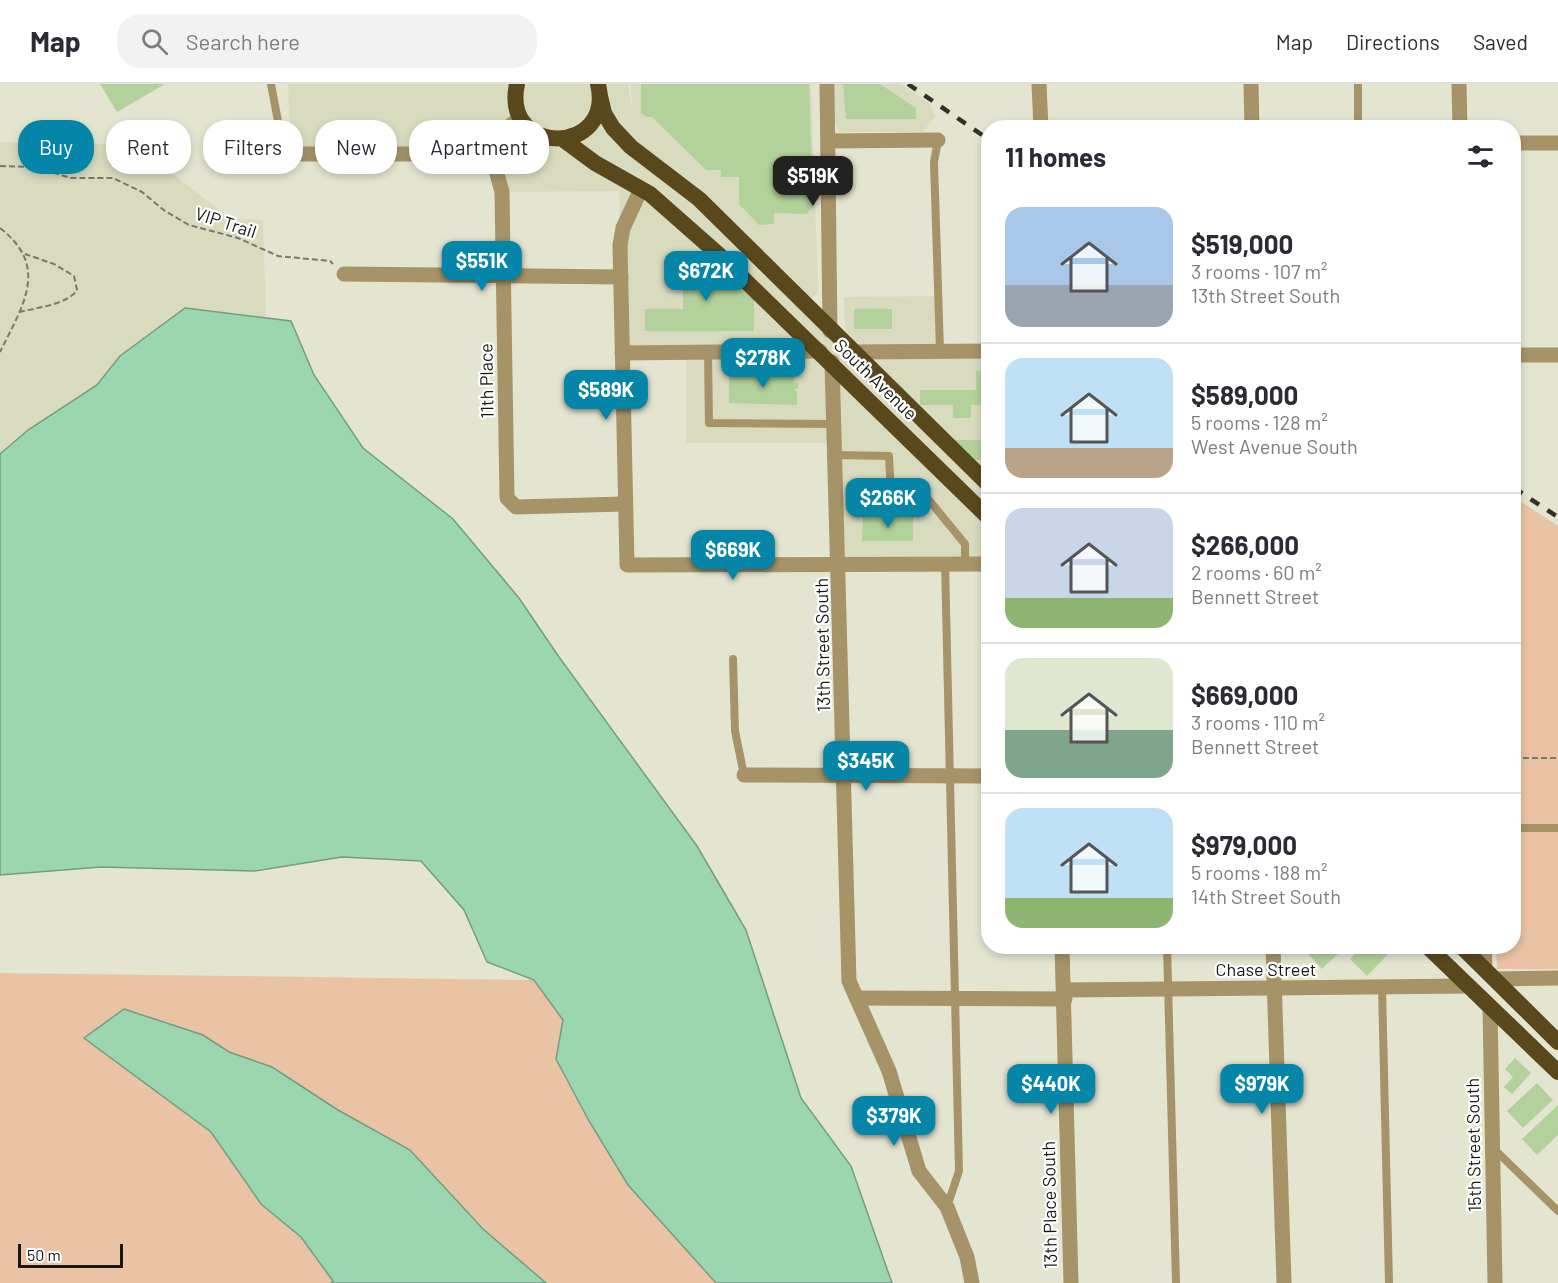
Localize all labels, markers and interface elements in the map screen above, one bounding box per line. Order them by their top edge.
search box [117,14,537,68]
text: Map [30,24,81,58]
icon: search [138,25,171,58]
text: Search here [186,28,300,54]
text: Map [1276,29,1313,54]
text: Directions [1346,29,1440,54]
text: Saved [1473,29,1528,54]
chip: Buy [18,120,94,174]
chip: Rent [106,120,191,174]
chip: Filters [203,120,303,174]
chip: New [315,120,397,174]
chip: Apartment [409,120,549,174]
icon: filters [1464,140,1497,173]
text: 11 homes [1005,141,1106,172]
pin: $519K [771,156,855,207]
text: $519K [787,163,839,187]
street label: VIP Trail [193,202,259,242]
text: $519,000 [1191,228,1293,259]
icon: home [1053,231,1125,303]
pin: $551K [440,241,524,292]
text: $551K [456,248,508,272]
pin: $672K [664,251,748,302]
text: $672K [678,258,734,282]
text: 3 rooms · 107 m² [1191,259,1327,283]
text: 13th Street South [1191,283,1340,307]
street label: South Avenue [830,334,922,424]
pin: $278K [721,338,805,389]
street label: 11th Place [474,343,498,419]
text: $278K [735,345,791,369]
pin: $589K [564,370,648,421]
text: $589K [578,377,634,401]
text: $589,000 [1191,379,1298,410]
icon: home [1053,382,1125,454]
text: 5 rooms · 128 m² [1191,410,1328,434]
text: West Avenue South [1191,434,1358,458]
pin: $266K [846,478,930,529]
text: $266K [860,485,916,509]
text: $266,000 [1191,529,1299,560]
pin: $669K [691,530,775,581]
icon: home [1053,532,1125,604]
text: $669K [705,537,761,561]
text: 2 rooms · 60 m² [1191,560,1322,584]
street label: 13th Street South [810,578,834,712]
text: Bennett Street [1191,584,1319,608]
text: $669,000 [1191,679,1298,710]
icon: home [1053,682,1125,754]
text: 3 rooms · 110 m² [1191,710,1325,734]
text: Bennett Street [1191,734,1319,758]
pin: $345K [824,741,908,792]
text: $345K [837,748,895,772]
text: $979,000 [1191,829,1297,860]
icon: home [1053,832,1125,904]
text: 5 rooms · 188 m² [1191,860,1328,884]
text: 14th Street South [1191,884,1341,908]
street label: Chase Street [1216,958,1316,980]
pin: $440K [1009,1064,1093,1115]
pin: $979K [1220,1064,1304,1115]
text: $440K [1021,1071,1081,1095]
text: $979K [1234,1071,1290,1095]
street label: 15th Street South [1461,1078,1485,1212]
pin: $379K [852,1096,936,1147]
text: $379K [866,1103,922,1127]
street label: 13th Place South [1037,1141,1061,1269]
scale bar [18,1241,123,1268]
text: 50 m [27,1245,61,1264]

